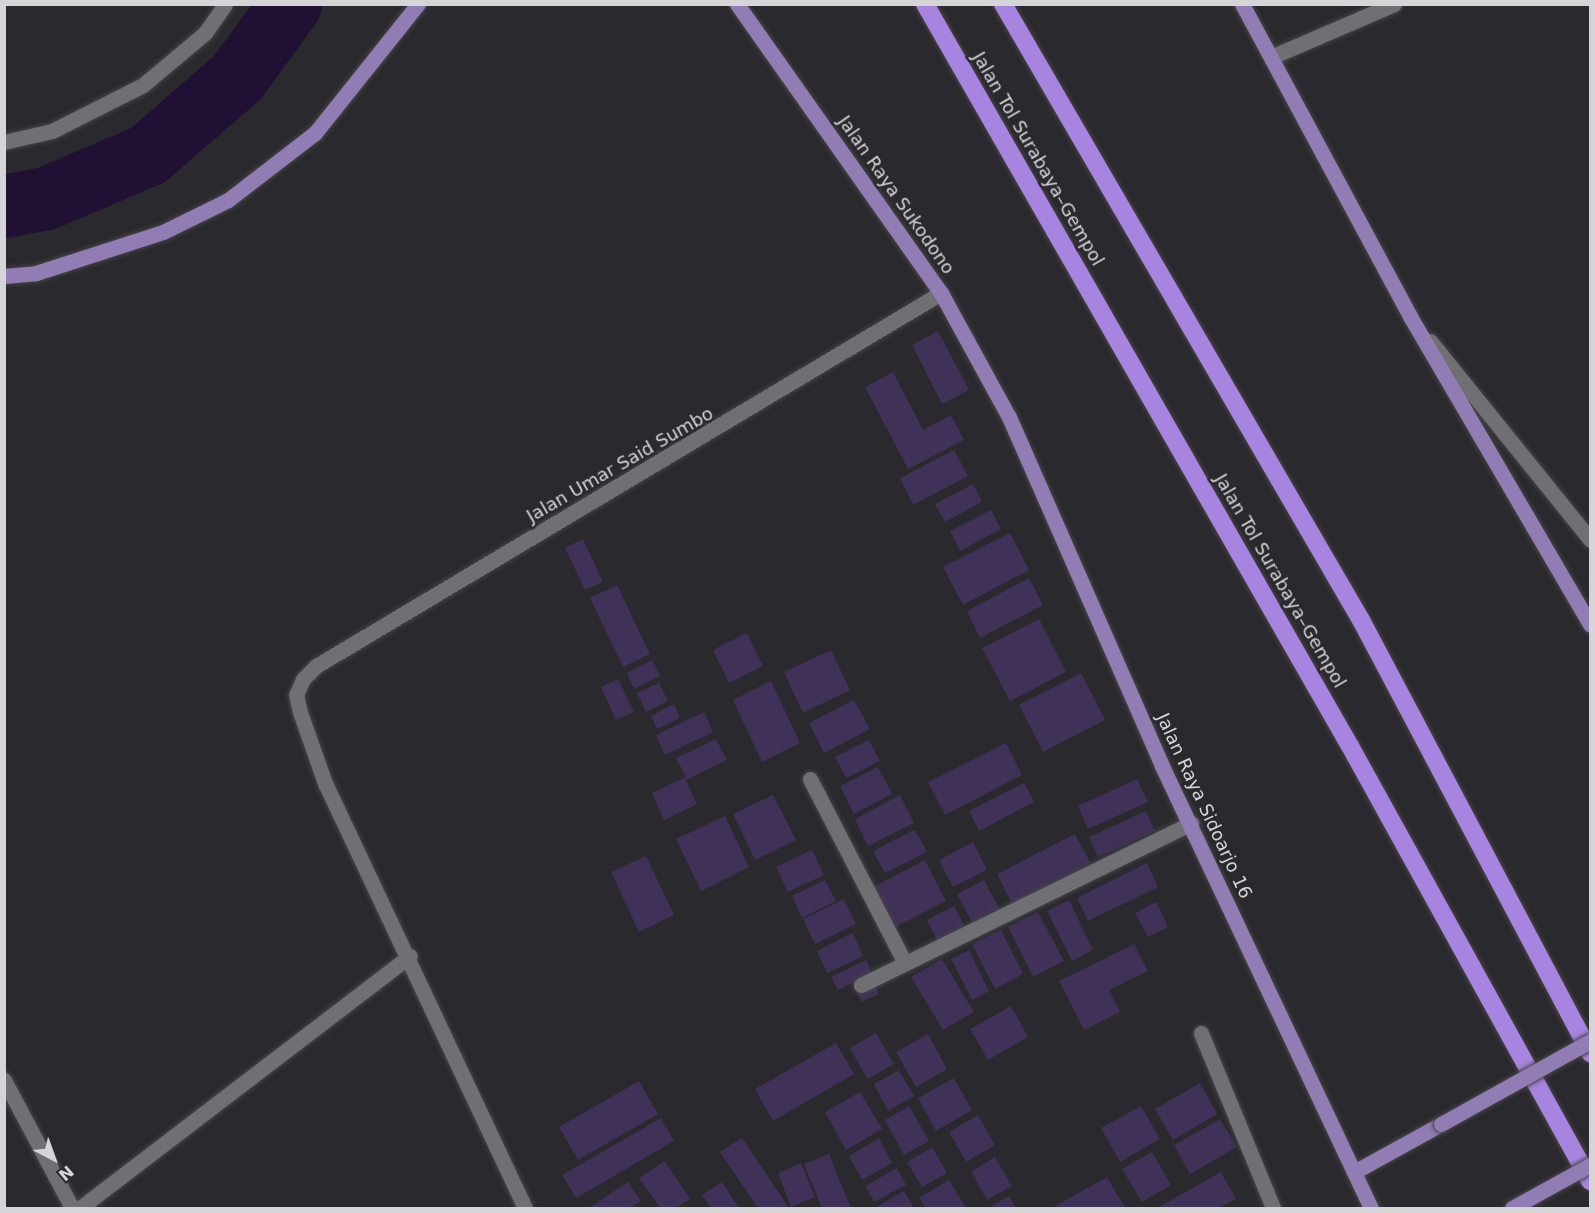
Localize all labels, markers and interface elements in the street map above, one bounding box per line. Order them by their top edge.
street label: Jalan Tol Surabaya–Gempol [968,48,1108,270]
street label: Jalan Raya Sukodono [833,112,959,278]
street label: Jalan Umar Said Sumbo [523,403,717,527]
street label: Jalan Tol Surabaya–Gempol [1210,470,1350,692]
street label: Jalan Raya Sidoarjo 16 [1152,710,1256,902]
north arrow [24,1129,84,1189]
text: N [55,1161,77,1185]

